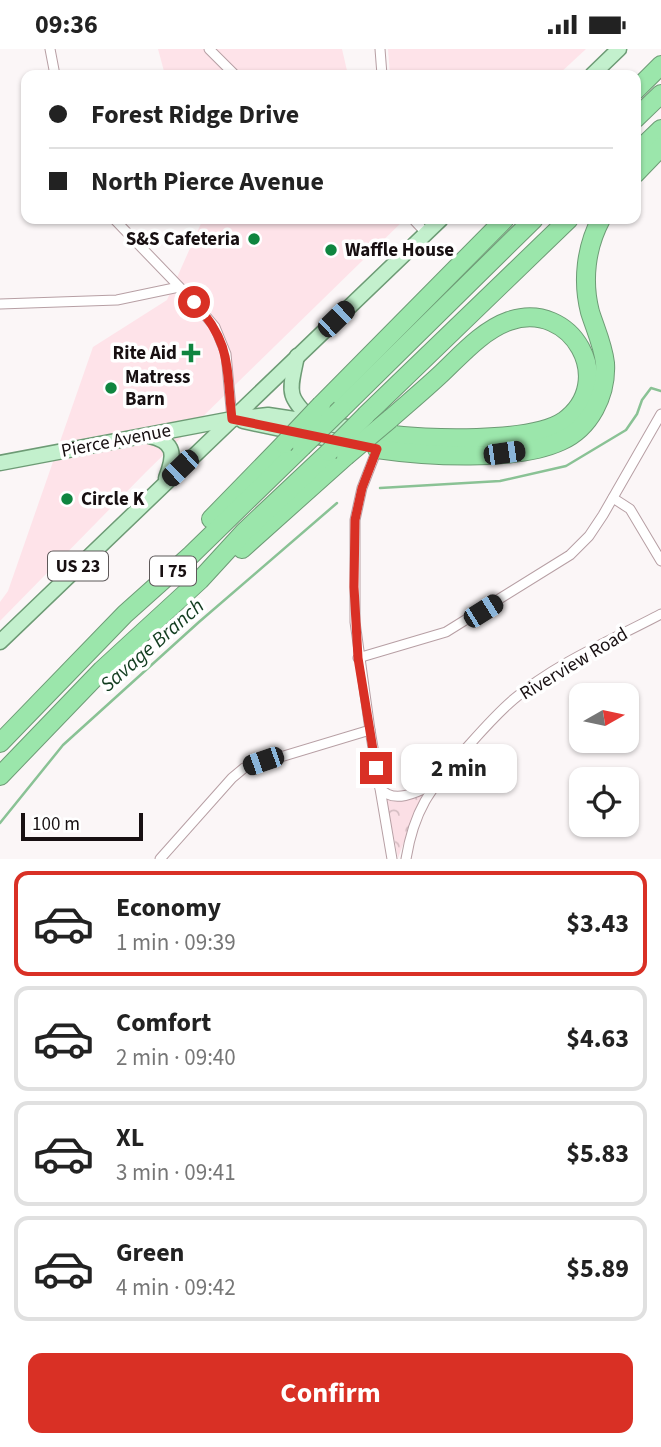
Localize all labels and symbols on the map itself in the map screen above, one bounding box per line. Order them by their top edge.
place label: S&S Cafeteria [126,226,240,253]
marker: S&S Cafeteria [246,231,262,247]
place label: Waffle House [345,237,454,264]
marker: Waffle House [323,242,339,258]
route start [178,286,210,318]
car [314,297,359,341]
place label: Rite Aid [113,340,177,367]
marker: Rite Aid [183,345,199,361]
place label: Matress Barn [125,364,190,413]
marker: Matress Barn [103,380,119,396]
street label: Pierce Avenue [59,417,173,465]
car [482,440,527,466]
car [158,446,203,490]
place label: Circle K [81,486,145,513]
marker: Circle K [59,491,75,507]
road number: US 23 [48,552,108,581]
road number: I 75 [150,557,196,585]
water label: Savage Branch [93,591,211,699]
car [460,591,507,631]
street label: Riverview Road [515,621,633,707]
north arrow [569,683,639,753]
callout: 2 min [400,743,516,793]
car [240,744,287,778]
route end [360,752,392,784]
scale bar [21,810,144,842]

